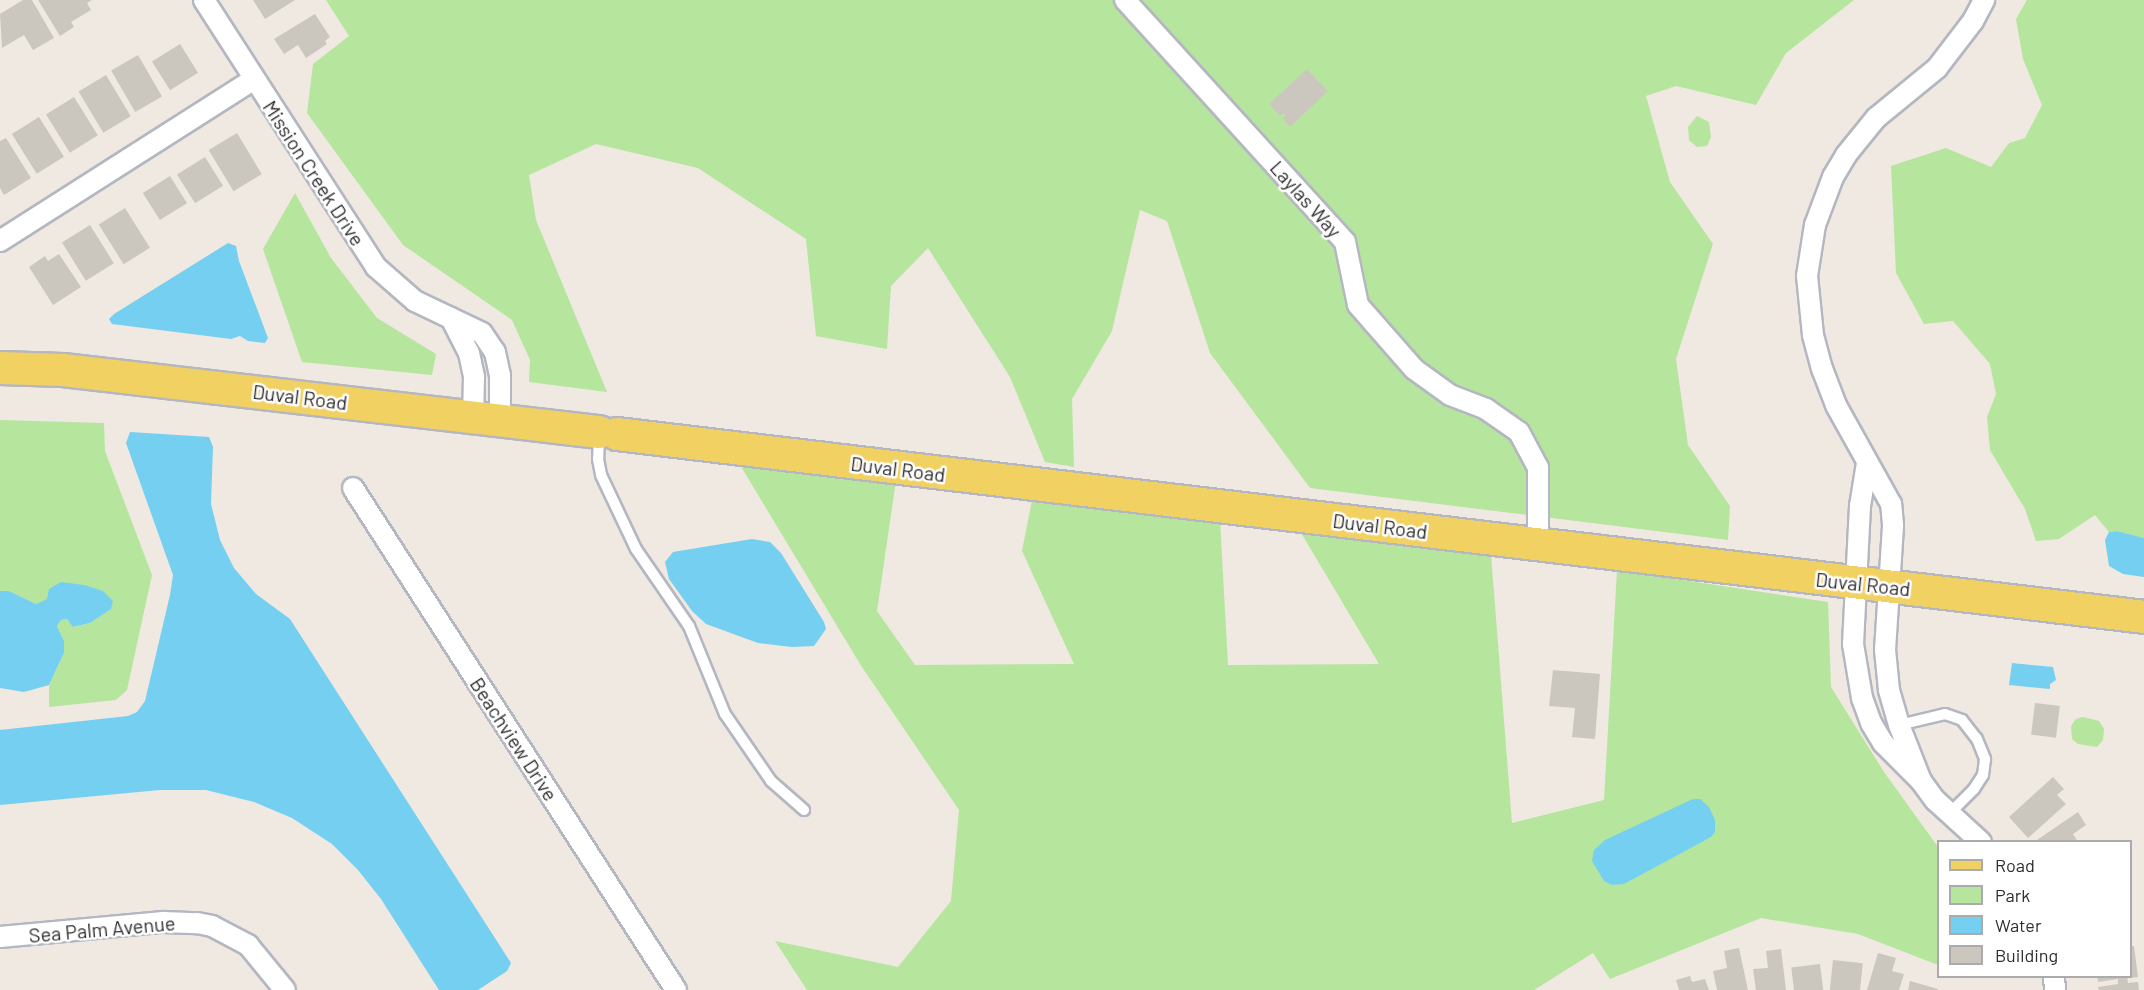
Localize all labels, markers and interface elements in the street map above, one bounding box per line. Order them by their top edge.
street label: Mission Creek Drive [258,96,370,250]
street label: Laylas Way [1265,156,1347,242]
street label: Duval Road [251,379,349,415]
street label: Duval Road [849,451,947,487]
street label: Duval Road [1331,508,1429,544]
street label: Duval Road [1814,567,1912,601]
street label: Beachview Drive [465,673,563,805]
legend [1937,840,2132,978]
text: Road [1995,854,2035,876]
text: Park [1995,884,2030,906]
street label: Sea Palm Avenue [28,911,176,947]
text: Water [1995,914,2042,936]
text: Building [1995,944,2058,966]

